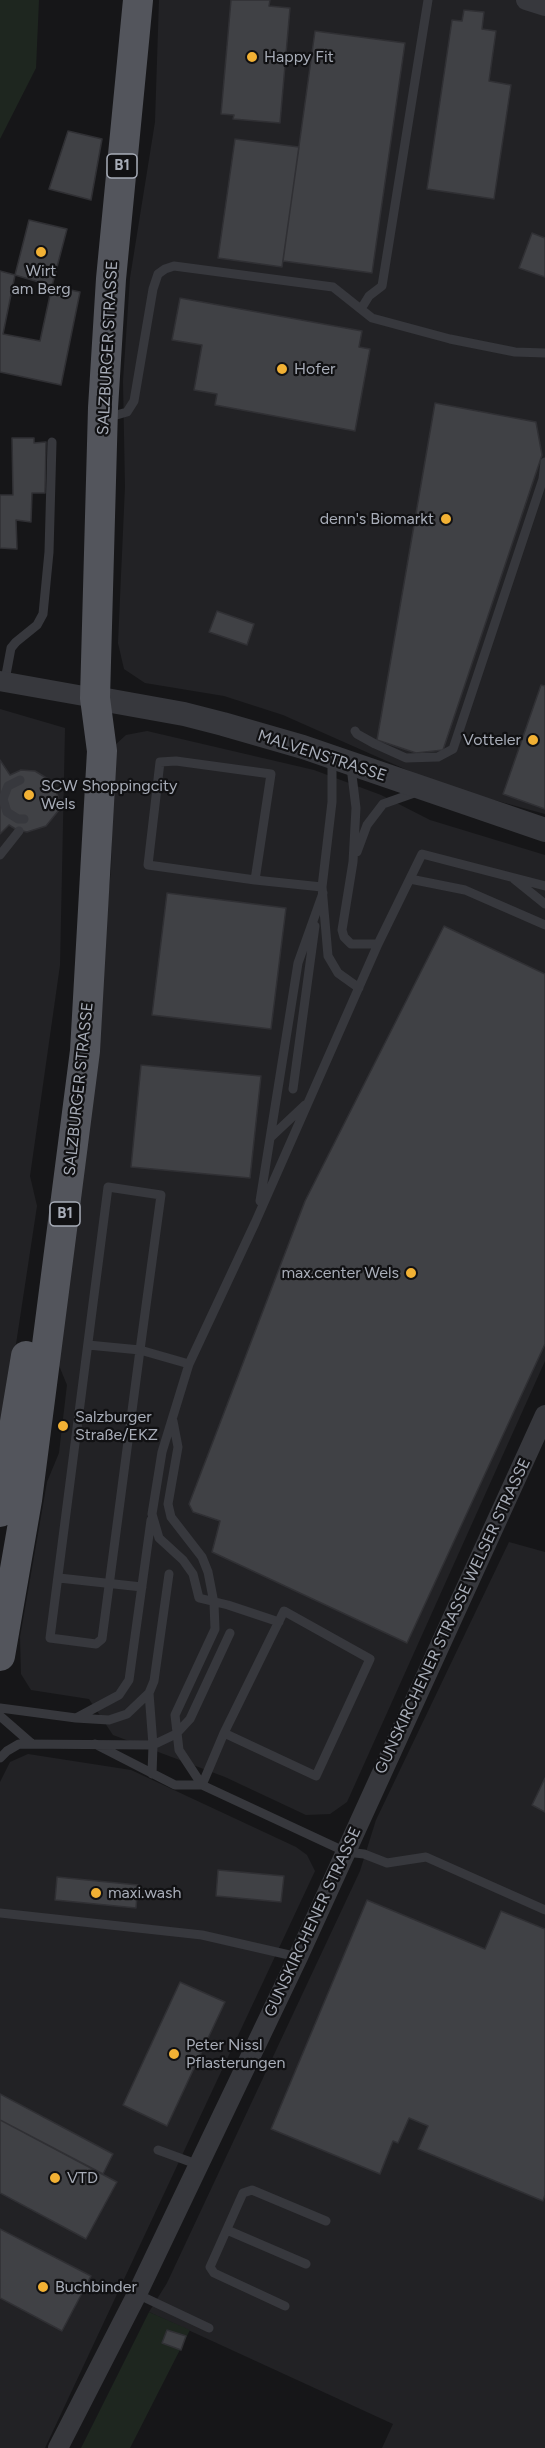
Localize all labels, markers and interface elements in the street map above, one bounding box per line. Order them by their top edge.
place label: Happy Fit [264,47,334,67]
marker: Happy Fit [245,50,259,64]
road number: B1 [107,154,137,178]
marker: Wirt am Berg [34,245,48,259]
street label: SALZBURGER STRASSE [94,260,122,436]
place label: Wirt am Berg [11,261,71,299]
place label: Hofer [294,359,335,379]
marker: Hofer [275,362,289,376]
place label: denn's Biomarkt [320,509,434,529]
marker: denn's Biomarkt [439,512,453,526]
street label: MALVENSTRASSE [255,726,389,786]
place label: Votteler [463,730,521,750]
marker: Votteler [526,733,540,747]
place label: SCW Shoppingcity Wels [41,776,177,814]
marker: SCW Shoppingcity Wels [22,788,36,802]
street label: SALZBURGER STRASSE [60,1001,98,1177]
road number: B1 [50,1202,80,1226]
place label: max.center Wels [281,1263,399,1283]
marker: max.center Wels [404,1266,418,1280]
place label: Salzburger Straße/EKZ [75,1407,158,1445]
marker: Salzburger Straße/EKZ [56,1419,70,1433]
street label: GUNSKIRCHENER STRASSE WELSER STRASSE [371,1455,535,1777]
street label: GUNSKIRCHENER STRASSE [260,1824,366,2020]
place label: maxi.wash [108,1883,181,1903]
marker: maxi.wash [89,1886,103,1900]
place label: Peter Nissl Pflasterungen [186,2035,285,2073]
marker: Peter Nissl Pflasterungen [167,2047,181,2061]
place label: VTD [67,2168,98,2188]
marker: VTD [48,2171,62,2185]
place label: Buchbinder [55,2277,137,2297]
marker: Buchbinder [36,2280,50,2294]

